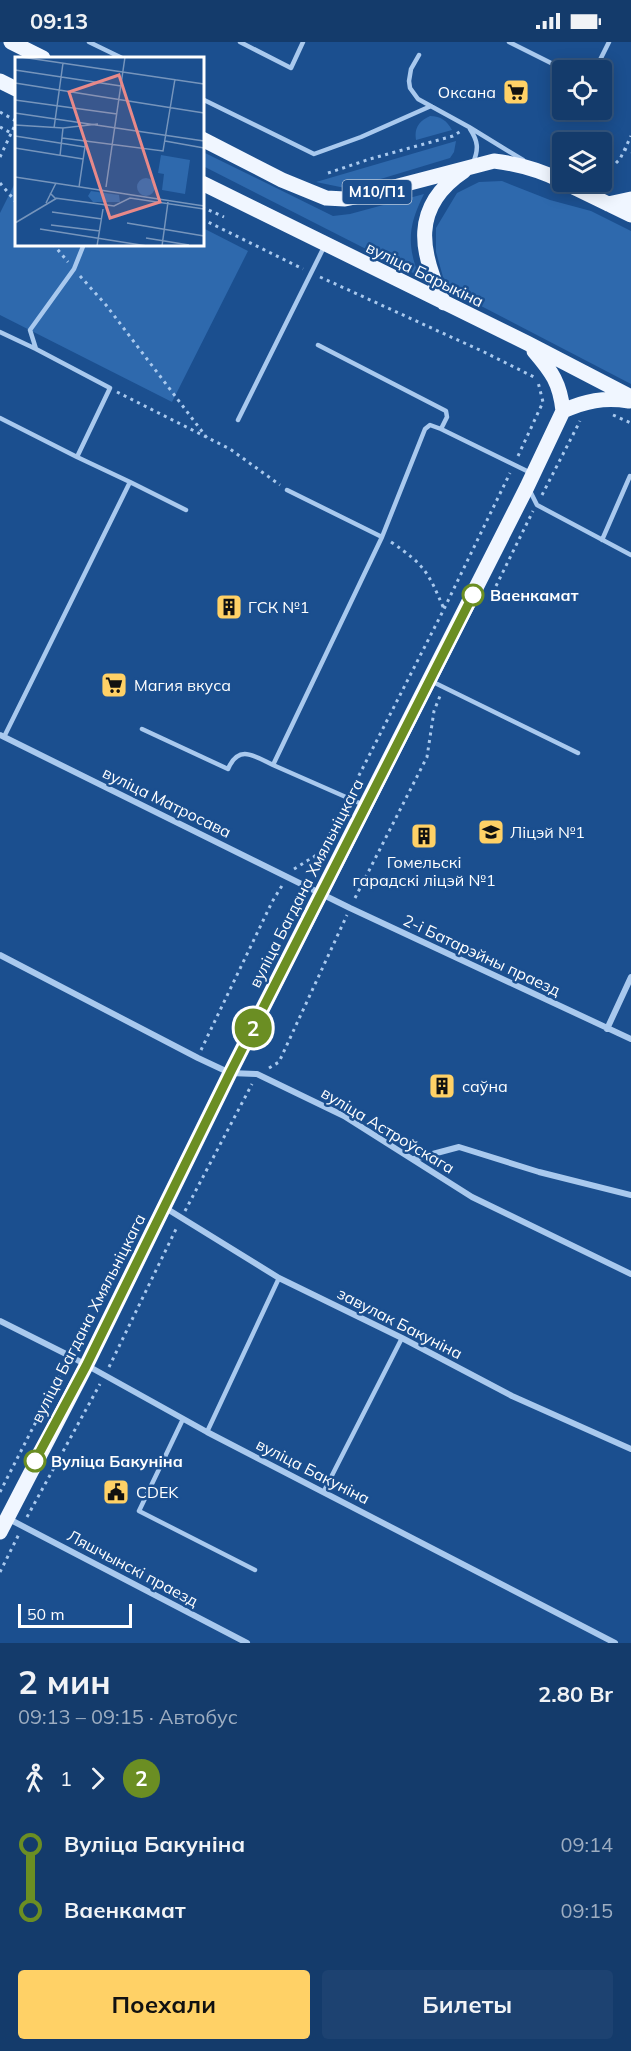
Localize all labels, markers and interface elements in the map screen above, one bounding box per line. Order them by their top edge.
text: 09:13 [30,7,88,35]
inset map [15,57,204,246]
map controls [552,60,612,192]
button: locate [552,60,612,120]
supermarket icon: Оксана [501,77,531,107]
place label: Оксана [438,82,496,102]
button: layers [552,132,612,192]
road number: М10/П1 [342,180,412,204]
street label: вуліца Барыкіна [363,237,487,311]
marker: Ваенкамат [462,584,484,606]
place label: Ваенкамат [490,585,579,605]
building icon: ГСК №1 [214,592,244,622]
place label: ГСК №1 [248,597,309,617]
supermarket icon: Магия вкуса [99,670,129,700]
place label: Магия вкуса [134,675,231,695]
street label: вуліца Матросава [99,762,235,842]
street label: вуліца Багдана Хмяльніцкага [245,775,367,991]
school or university icon: Ліцэй №1 [476,817,506,847]
building icon: Гомельскі гарадскі ліцэй №1 [409,821,439,851]
place label: Ліцэй №1 [510,822,585,842]
place label: Гомельскі гарадскі ліцэй №1 [352,852,496,890]
street label: 2-і Батарэйны праезд [400,910,564,1000]
line badge: 2 [234,1008,272,1048]
text: 2 [247,1015,259,1041]
building icon: саўна [427,1071,457,1101]
place label: саўна [462,1076,508,1096]
street label: вуліца Астроўскага [318,1082,458,1178]
street label: вуліца Багдана Хмяльніцкага [27,1210,149,1426]
street label: завулак Бакуніна [334,1283,466,1363]
street label: вуліца Бакуніна [253,1434,373,1508]
marker: Вуліца Бакуніна [24,1450,46,1472]
place label: Вуліца Бакуніна [51,1451,183,1471]
public building icon: CDEK [101,1477,131,1507]
place label: CDEK [136,1482,179,1502]
street label: Ляшчынскі праезд [64,1525,202,1611]
scale bar [18,1601,132,1628]
text: 50 m [27,1604,64,1624]
text: 2 мин [18,1661,111,1702]
text: 2.80 Br [538,1680,613,1708]
text: 09:13 – 09:15 · Автобус [18,1704,238,1729]
icon: walk [18,1762,51,1795]
icon: forward [81,1762,114,1795]
text: 2 [135,1765,148,1791]
text: 1 [60,1766,72,1791]
text: Вуліца Бакуніна [64,1830,245,1858]
text: 09:14 [560,1832,613,1857]
text: Ваенкамат [64,1896,186,1924]
text: 09:15 [560,1898,613,1923]
button: Поехали [18,1970,310,2039]
button: Билеты [322,1970,613,2039]

